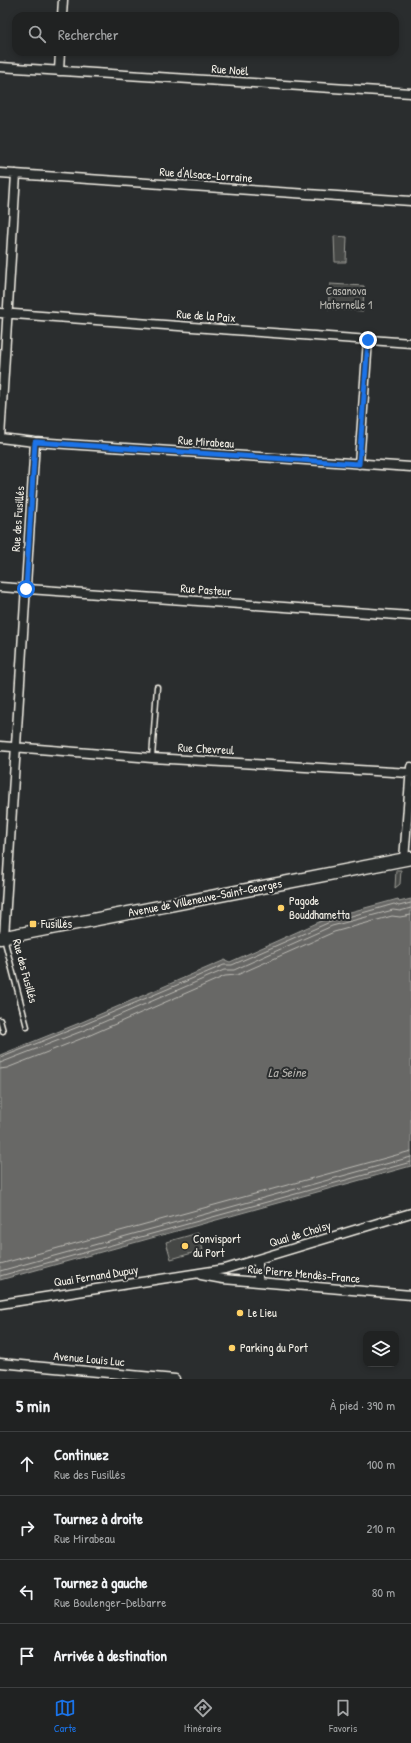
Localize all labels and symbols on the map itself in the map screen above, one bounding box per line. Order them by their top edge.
street label: Rue Noël [211,60,250,79]
street label: Rue d'Alsace-Lorraine [159,163,253,186]
park label: Casanova Maternelle 1 [320,282,372,313]
street label: Rue de la Paix [176,305,236,326]
route end [359,331,377,349]
street label: Rue Mirabeau [177,431,235,452]
street label: Rue des Fusillés [7,485,28,552]
street label: Rue Pasteur [180,579,233,600]
route start [17,580,35,598]
street label: Rue Chevreul [177,739,235,759]
street label: Avenue de Villeneuve-Saint-Georges [127,874,284,921]
place label: Pagode Bouddhametta [289,892,350,923]
marker: Pagode Bouddhametta [276,903,286,913]
place label: Fusillés [40,915,73,932]
marker: Fusillés [28,919,38,929]
street label: Rue des Fusillés [9,937,42,1005]
water label: La Seine [268,1063,307,1081]
street label: Quai de Choisy [267,1216,333,1251]
place label: Convisport du Port [193,1230,242,1261]
marker: Convisport du Port [180,1241,190,1251]
street label: Quai Fernand Dupuy [53,1260,139,1291]
street label: Rue Pierre Mendès-France [247,1260,361,1287]
place label: Le Lieu [248,1304,277,1321]
marker: Le Lieu [235,1308,245,1318]
place label: Parking du Port [240,1339,309,1356]
marker: Parking du Port [227,1343,237,1353]
street label: Avenue Louis Luc [53,1347,126,1370]

